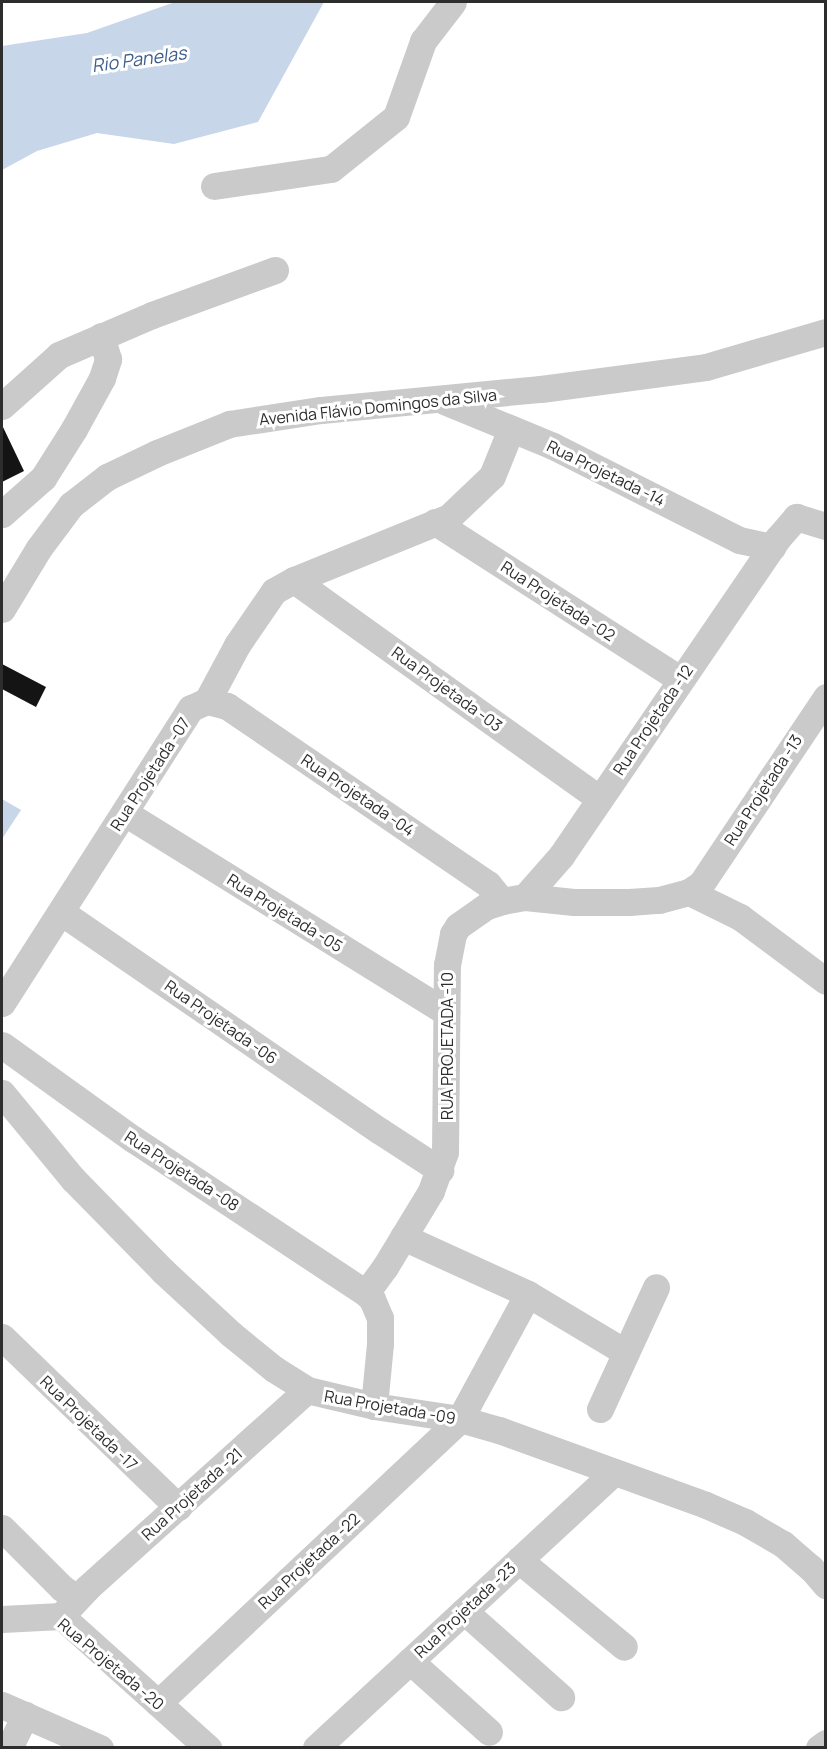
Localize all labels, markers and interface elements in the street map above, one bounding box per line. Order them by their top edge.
water label: Rio Panelas [90,42,188,76]
street label: Avenida Flávio Domingos da Silva [258,385,498,429]
street label: Rua Projetada -14 [544,436,668,510]
street label: Rua Projetada -02 [497,557,619,645]
street label: Rua Projetada -03 [388,642,506,736]
street label: Rua Projetada -12 [609,661,697,779]
street label: Rua Projetada -07 [106,714,194,834]
street label: Rua Projetada -13 [720,731,806,849]
street label: Rua Projetada -04 [298,750,418,840]
street label: Rua Projetada -05 [224,870,346,956]
street label: RUA PROJETADA -10 [437,972,457,1120]
street label: Rua Projetada -06 [161,976,281,1068]
street label: Rua Projetada -08 [121,1127,243,1215]
street label: Rua Projetada -17 [36,1372,142,1474]
street label: Rua Projetada -09 [323,1386,457,1428]
street label: Rua Projetada -21 [138,1444,246,1544]
street label: Rua Projetada -22 [254,1509,364,1613]
street label: Rua Projetada -23 [410,1558,520,1662]
street label: Rua Projetada -20 [54,1614,168,1714]

